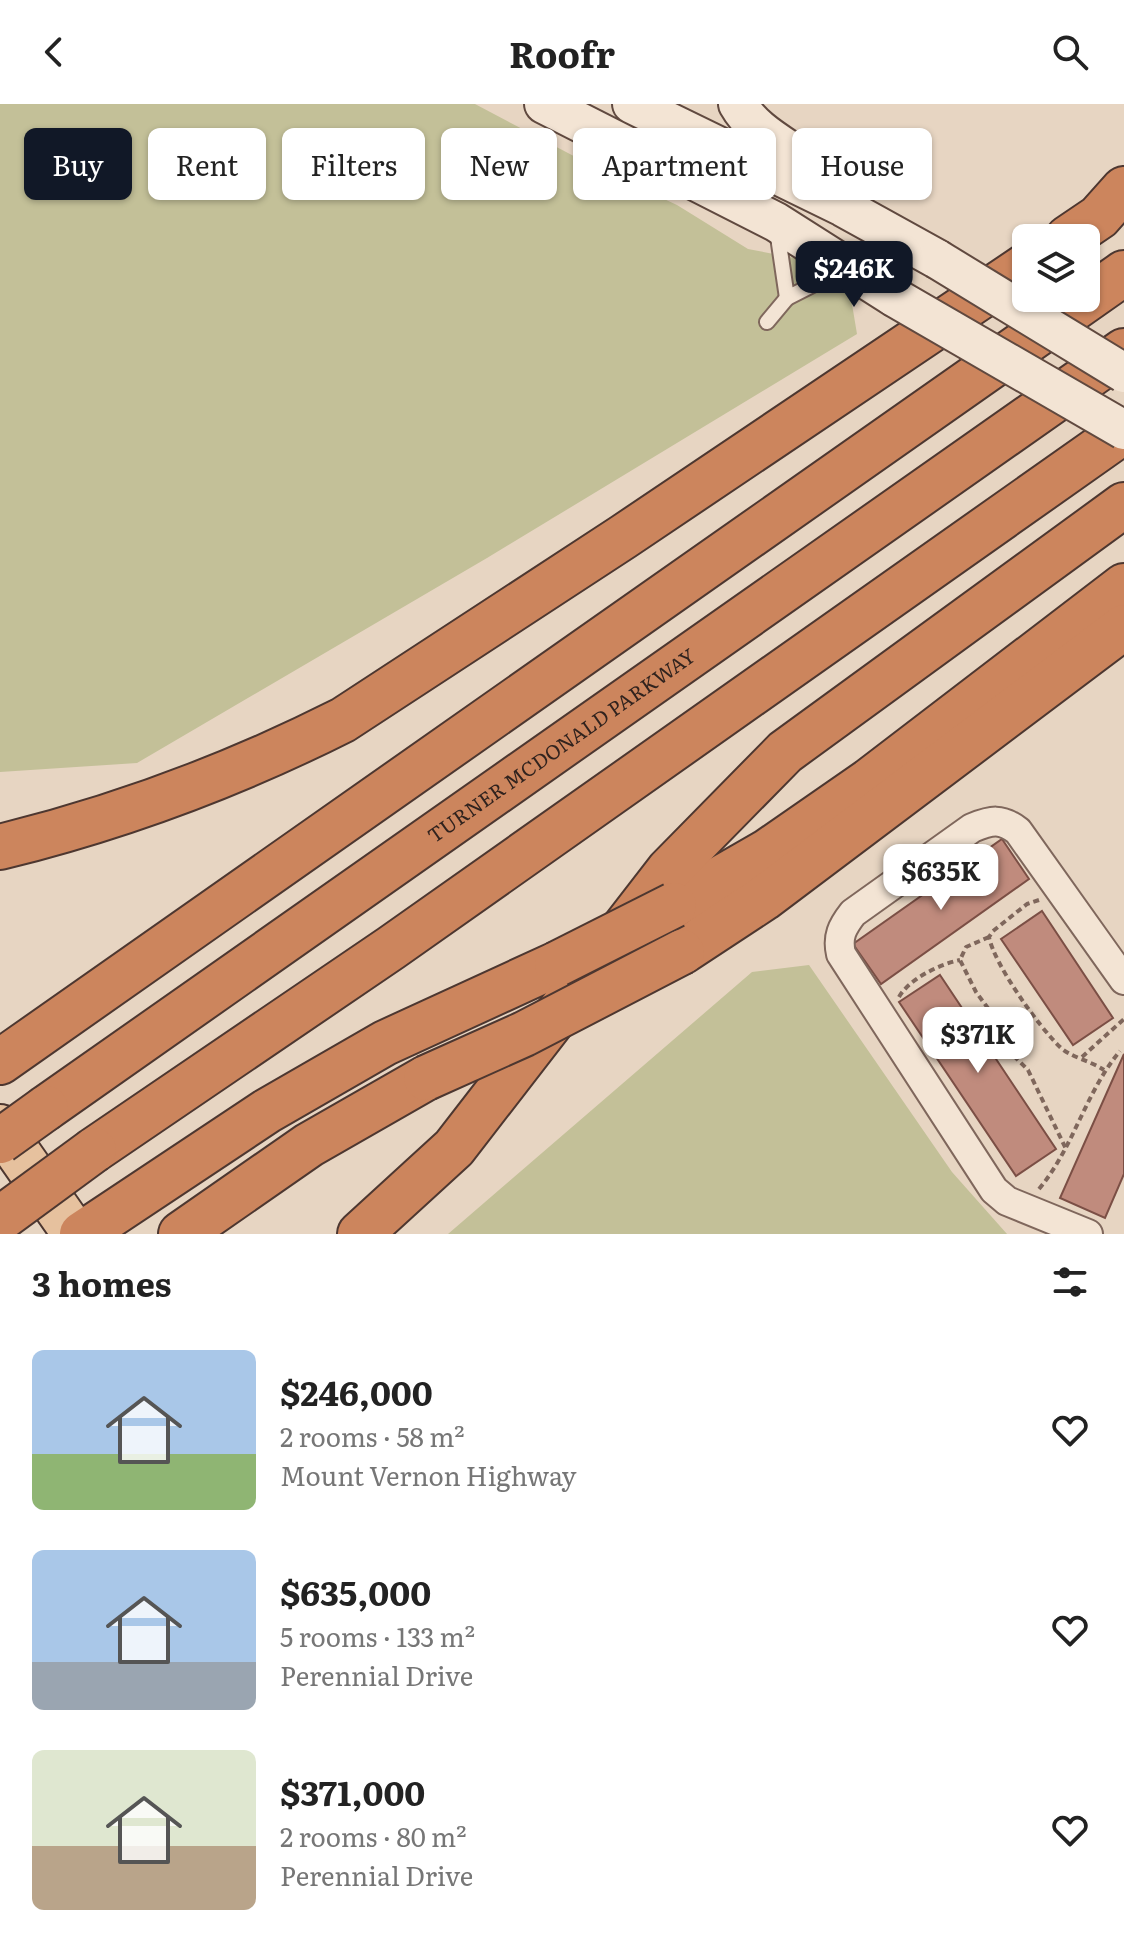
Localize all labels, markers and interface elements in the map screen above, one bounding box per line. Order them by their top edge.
text: Roofr [509,26,615,79]
icon: back [32,30,76,74]
icon: search [1048,30,1092,74]
chip: Buy [24,128,132,200]
chip: Rent [148,128,266,200]
chip: Filters [282,128,425,200]
chip: New [441,128,557,200]
chip: Apartment [573,128,776,200]
chip: House [792,128,932,200]
map controls [1012,224,1100,312]
button: layers [1012,224,1100,312]
pin: $246K [798,241,910,309]
text: $246K [814,247,894,286]
street label: TURNER MCDONALD PARKWAY [420,640,701,849]
pin: $635K [885,844,997,912]
text: $635K [901,850,981,889]
pin: $371K [922,1007,1034,1075]
text: $371K [941,1013,1015,1052]
text: 3 homes [32,1257,172,1307]
icon: filters [1048,1260,1092,1304]
text: $246,000 [280,1366,433,1416]
icon: home [96,1382,192,1478]
icon: heart [1048,1408,1092,1452]
text: 2 rooms · 58 m² [280,1416,465,1455]
text: Mount Vernon Highway [280,1455,577,1494]
text: $635,000 [280,1566,431,1616]
icon: home [96,1582,192,1678]
icon: heart [1048,1608,1092,1652]
text: 5 rooms · 133 m² [280,1616,475,1655]
text: Perennial Drive [280,1655,473,1694]
text: $371,000 [280,1766,425,1816]
icon: home [96,1782,192,1878]
icon: heart [1048,1808,1092,1852]
text: 2 rooms · 80 m² [280,1816,467,1855]
text: Perennial Drive [280,1855,473,1894]

